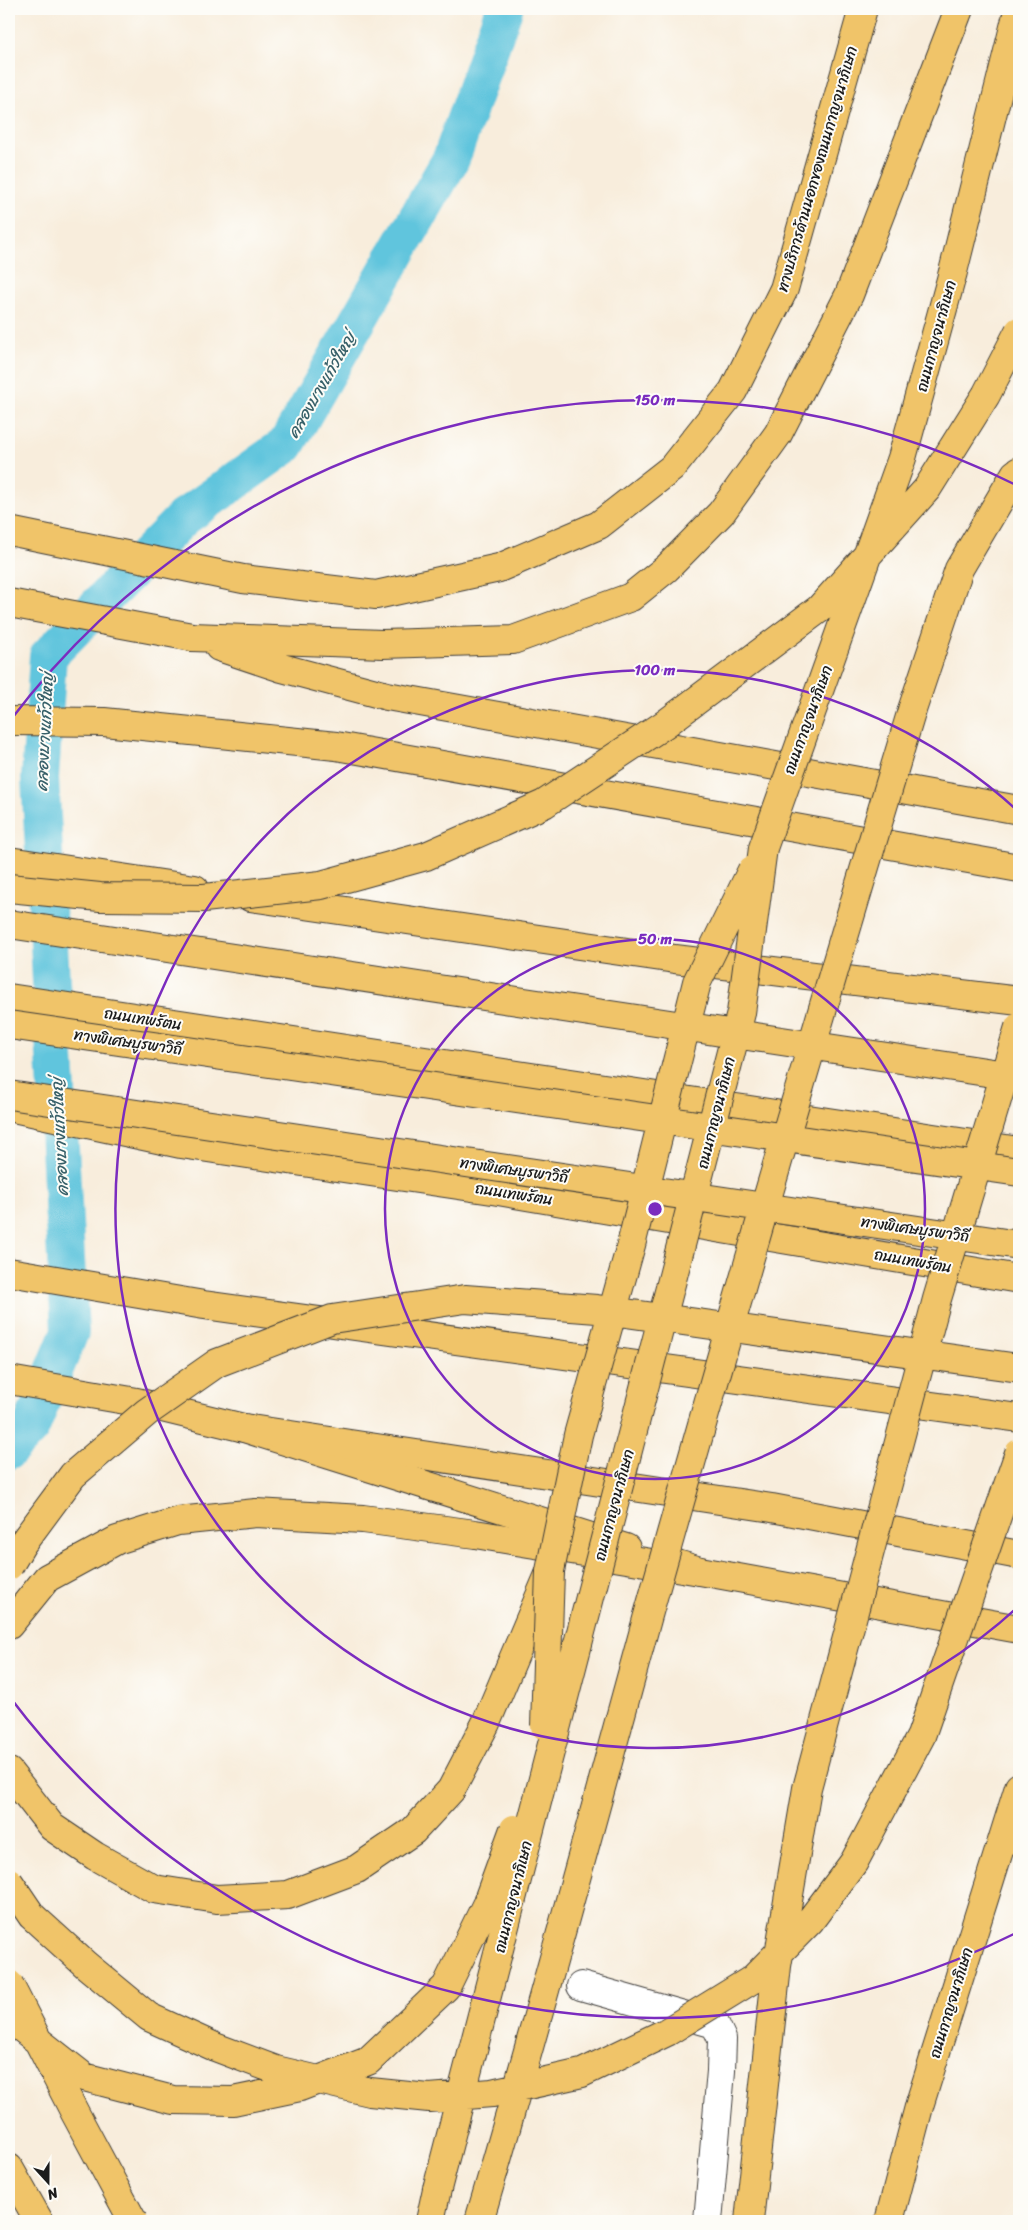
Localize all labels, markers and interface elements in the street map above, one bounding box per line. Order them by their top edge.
street label: ทางบริการด้านนอกของถนนกาญจนาภิเษก [769,43,865,295]
street label: ถนนกาญจนาภิเษก [909,277,963,395]
water label: คลองบางแก้วใหญ่ [279,322,366,444]
text: 150 m [635,387,676,413]
text: 100 m [635,657,676,683]
street label: ถนนกาญจนาภิเษก [776,662,840,778]
water label: คลองบางแก้วใหญ่ [27,667,62,792]
text: 50 m [638,926,673,952]
street label: ถนนเทพรัตน [102,1000,184,1038]
street label: ทางพิเศษบูรพาวิถี [72,1022,186,1063]
street label: ถนนกาญจนาภิเษก [690,1054,743,1172]
water label: คลองบางแก้วใหญ่ [42,1072,77,1197]
street label: ทางพิเศษบูรพาวิถี [458,1150,572,1191]
street label: ถนนเทพรัตน [473,1175,555,1213]
centre of rings [646,1200,664,1218]
street label: ทางพิเศษบูรพาวิถี [859,1209,973,1250]
street label: ถนนเทพรัตน [872,1241,954,1281]
street label: ถนนกาญจนาภิเษก [587,1446,641,1564]
street label: ถนนกาญจนาภิเษก [487,1838,540,1956]
street label: ถนนกาญจนาภิเษก [922,1944,980,2062]
north arrow [22,2158,72,2208]
text: N [43,2180,62,2207]

